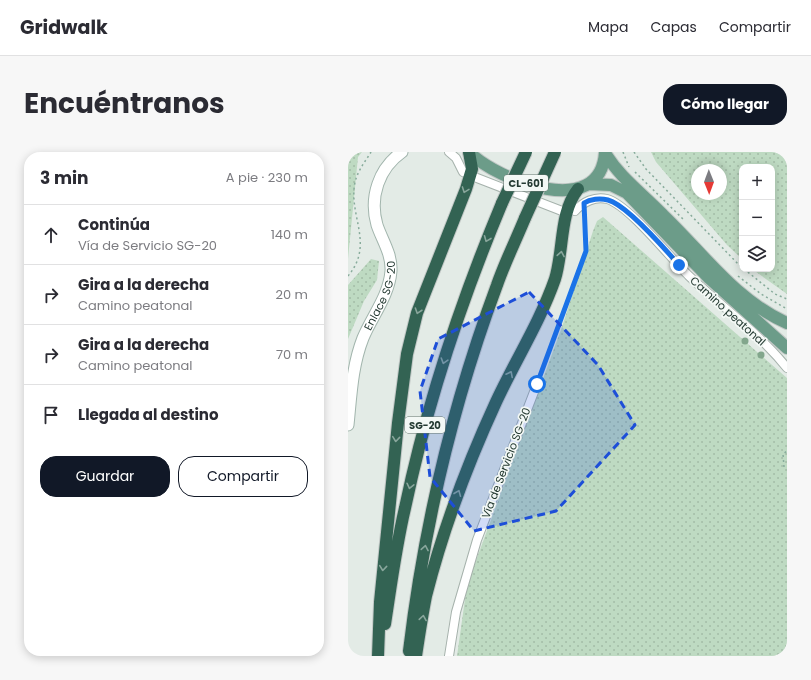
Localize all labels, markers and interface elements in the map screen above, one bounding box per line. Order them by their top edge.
text: Gridwalk [20,14,108,41]
text: Mapa [588,17,628,37]
text: Capas [650,17,697,37]
text: Compartir [719,17,791,37]
text: Encuéntranos [24,84,225,123]
button: Cómo llegar [663,84,787,125]
north arrow [691,164,727,200]
map controls [739,164,775,272]
button: + [739,164,775,200]
text: 3 min [40,166,88,190]
text: A pie · 230 m [226,168,308,187]
road number: CL-601 [504,175,548,191]
one-way arrow [462,187,470,194]
button: − [739,200,775,236]
text: Continúa [78,214,150,235]
icon: ahead [40,224,62,246]
text: 140 m [271,225,308,244]
one-way arrow [484,235,492,242]
text: Vía de Servicio SG-20 [78,236,217,255]
button: layers [739,236,775,272]
one-way arrow [556,251,564,258]
route end [670,256,688,274]
street label: Enlace SG-20 [360,260,399,333]
street label: Camino peatonal [687,273,769,349]
text: Gira a la derecha [78,274,209,295]
icon: right [40,284,62,306]
text: 20 m [275,285,308,304]
text: Camino peatonal [78,296,193,315]
one-way arrow [415,308,423,315]
text: Gira a la derecha [78,334,209,355]
icon: right [40,344,62,366]
text: 70 m [276,345,308,364]
text: Camino peatonal [78,356,193,375]
one-way arrow [440,357,449,364]
one-way arrow [506,371,513,378]
route start [528,375,546,393]
icon: arrive [40,404,62,426]
text: Llegada al destino [78,404,219,425]
street label: Vía de Servicio SG-20 [477,405,535,521]
road number: SG-20 [405,417,445,433]
one-way arrow [392,436,401,442]
button: Guardar [40,456,170,497]
button: Compartir [178,456,308,497]
one-way arrow [406,483,414,490]
one-way arrow [453,489,461,496]
one-way arrow [420,545,429,551]
one-way arrow [379,565,388,571]
one-way arrow [418,614,426,621]

